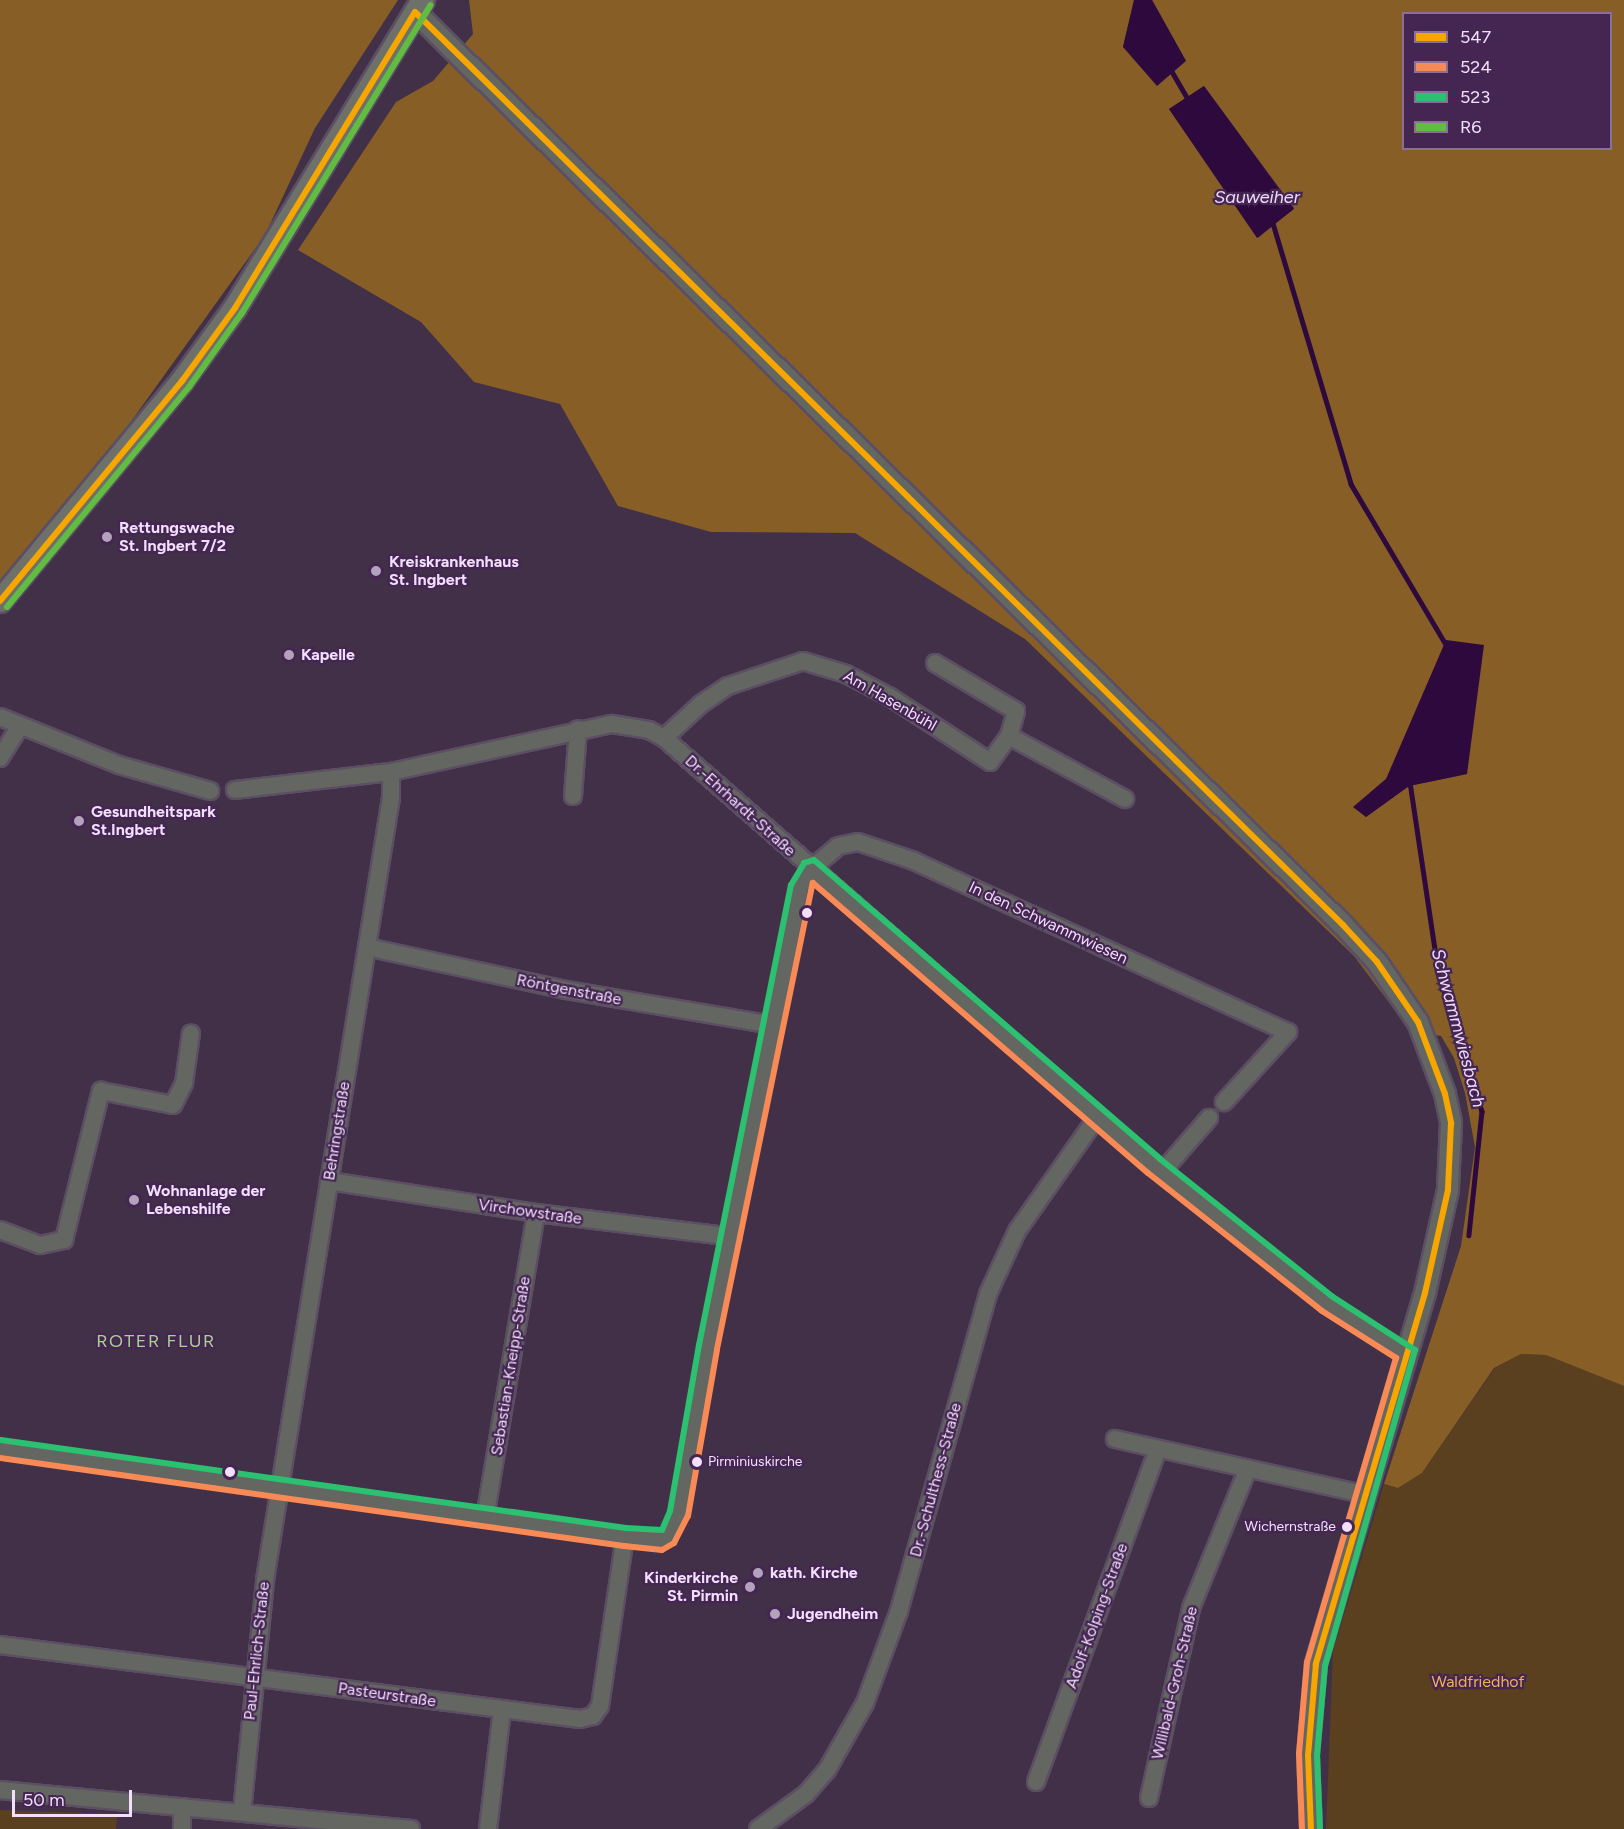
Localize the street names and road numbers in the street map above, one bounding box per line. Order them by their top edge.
street label: Am Hasenbühl [840,667,940,735]
street label: Dr.-Ehrhardt-Straße [681,751,799,861]
street label: In den Schwammwiesen [965,878,1131,968]
street label: Röntgenstraße [515,970,623,1010]
street label: Behringstraße [320,1080,354,1182]
street label: Virchowstraße [477,1195,583,1229]
street label: Sebastian-Kneipp-Straße [487,1275,535,1457]
street label: Dr.-Schulthess-Straße [906,1401,966,1559]
street label: Adolf-Kolping-Straße [1062,1541,1132,1691]
street label: Paul-Ehrlich-Straße [240,1581,274,1721]
street label: Willibald-Groh-Straße [1148,1605,1202,1761]
street label: Pasteurstraße [337,1679,437,1711]

